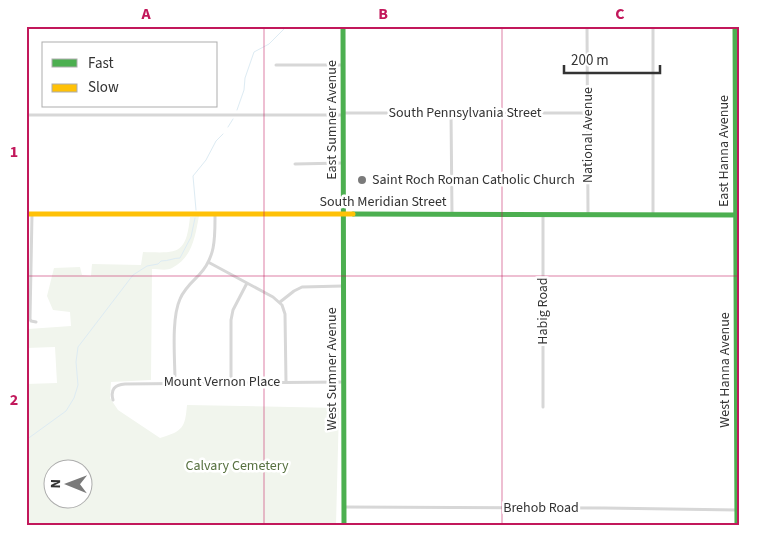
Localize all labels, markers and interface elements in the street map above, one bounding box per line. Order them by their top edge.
text: A [140,3,151,25]
text: B [378,3,388,25]
text: C [615,3,625,25]
legend [42,42,218,108]
scale bar [564,42,660,74]
text: 200 m [571,50,609,71]
text: Fast [88,53,114,74]
street label: East Sumner Avenue [322,60,342,180]
text: Slow [88,77,119,98]
street label: National Avenue [578,87,598,183]
street label: East Hanna Avenue [714,95,734,207]
street label: South Pennsylvania Street [389,103,542,123]
text: 1 [10,141,18,163]
place label: Saint Roch Roman Catholic Church [372,170,575,190]
marker: Saint Roch Roman Catholic Church [356,174,368,186]
street label: South Meridian Street [319,192,447,212]
street label: Habig Road [533,277,553,345]
street label: West Sumner Avenue [322,307,342,431]
street label: West Hanna Avenue [715,312,735,428]
street label: Mount Vernon Place [164,372,280,392]
text: 2 [10,389,18,411]
park label: Calvary Cemetery [185,456,289,476]
north arrow [42,458,92,508]
text: N [46,479,66,489]
street label: Brehob Road [503,498,579,518]

